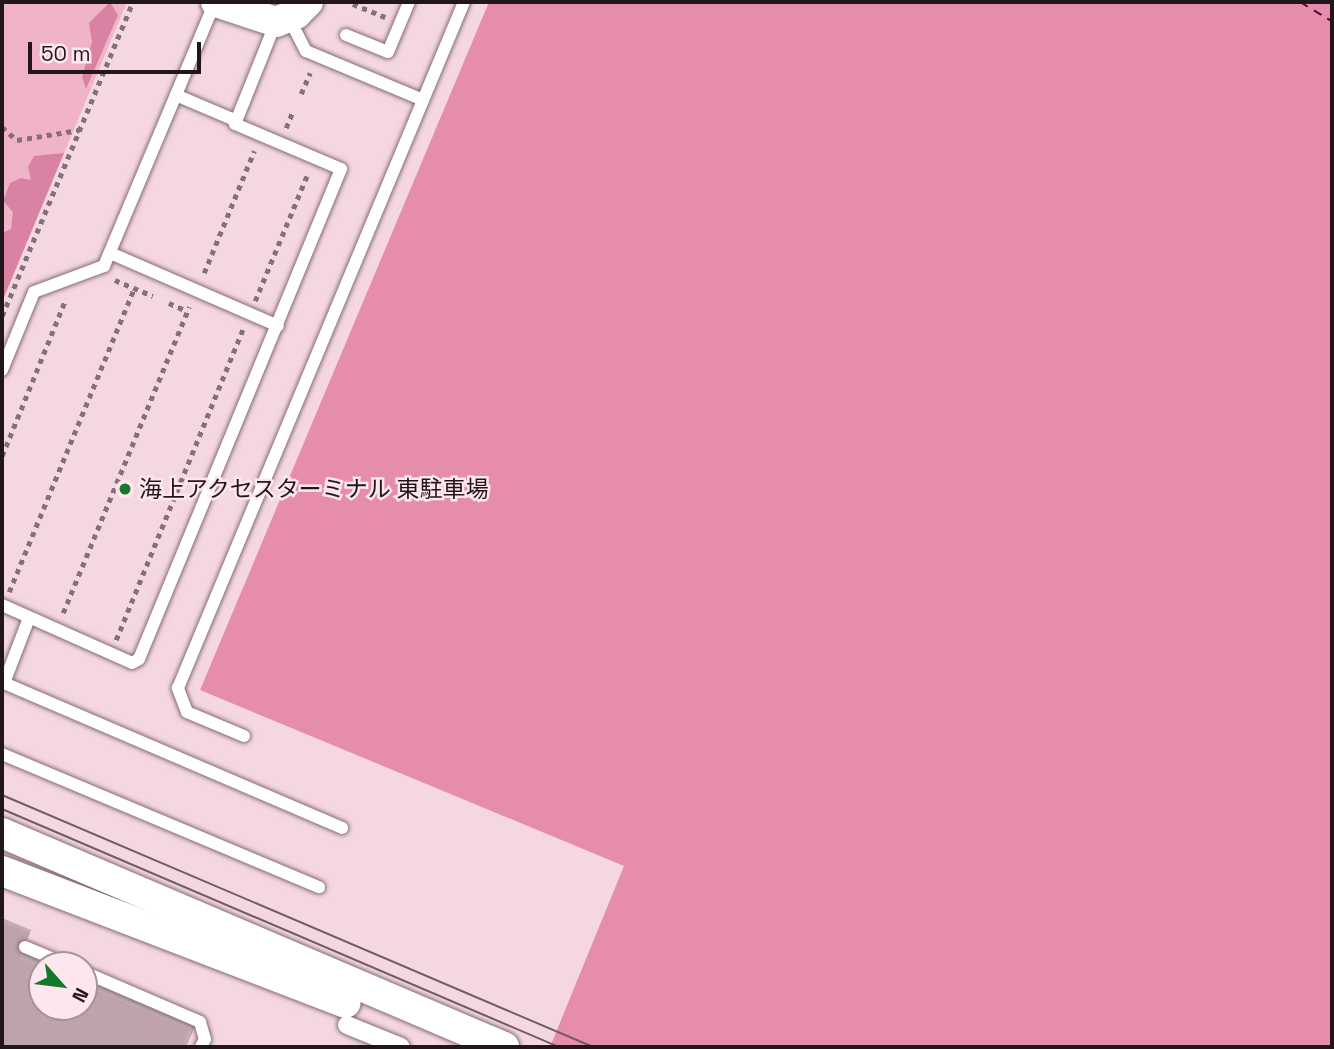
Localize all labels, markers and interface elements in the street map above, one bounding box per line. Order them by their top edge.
scale bar [32,28,205,72]
text: 50 m [41,40,91,67]
place label: 海上アクセスターミナル 東駐車場 [139,475,490,503]
marker: 海上アクセスターミナル 東駐車場 [117,481,133,497]
north arrow [28,951,98,1021]
text: N [66,984,94,1007]

